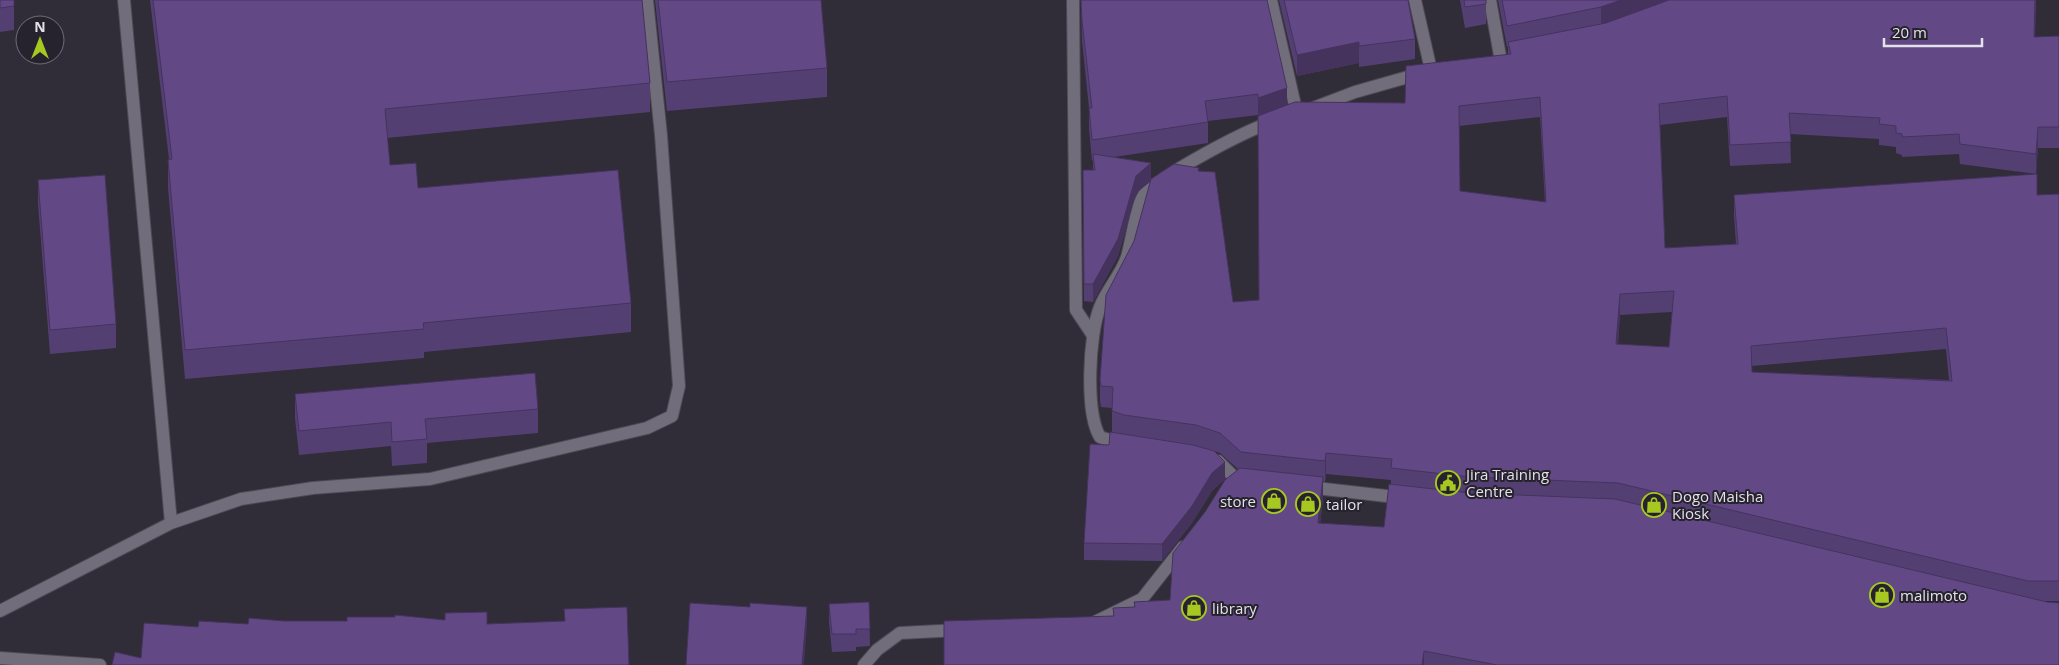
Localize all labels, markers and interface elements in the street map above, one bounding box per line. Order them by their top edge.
north arrow [15,15,65,65]
scale bar [1884,15,1982,47]
text: N [34,17,46,36]
text: 20 m [1892,22,1927,42]
place label: Jira Training Centre [1464,464,1549,501]
public building icon: Jira Training Centre [1435,470,1461,496]
place label: Dogo Maisha Kiosk [1672,486,1763,523]
shop icon: store [1261,488,1287,514]
place label: store [1220,491,1256,511]
shop icon: tailor [1295,491,1321,517]
shop icon: Dogo Maisha Kiosk [1641,492,1667,518]
place label: tailor [1326,494,1362,514]
shop icon: malimoto [1869,582,1895,608]
place label: malimoto [1900,585,1967,605]
shop icon: library [1181,595,1207,621]
place label: library [1212,598,1257,618]

